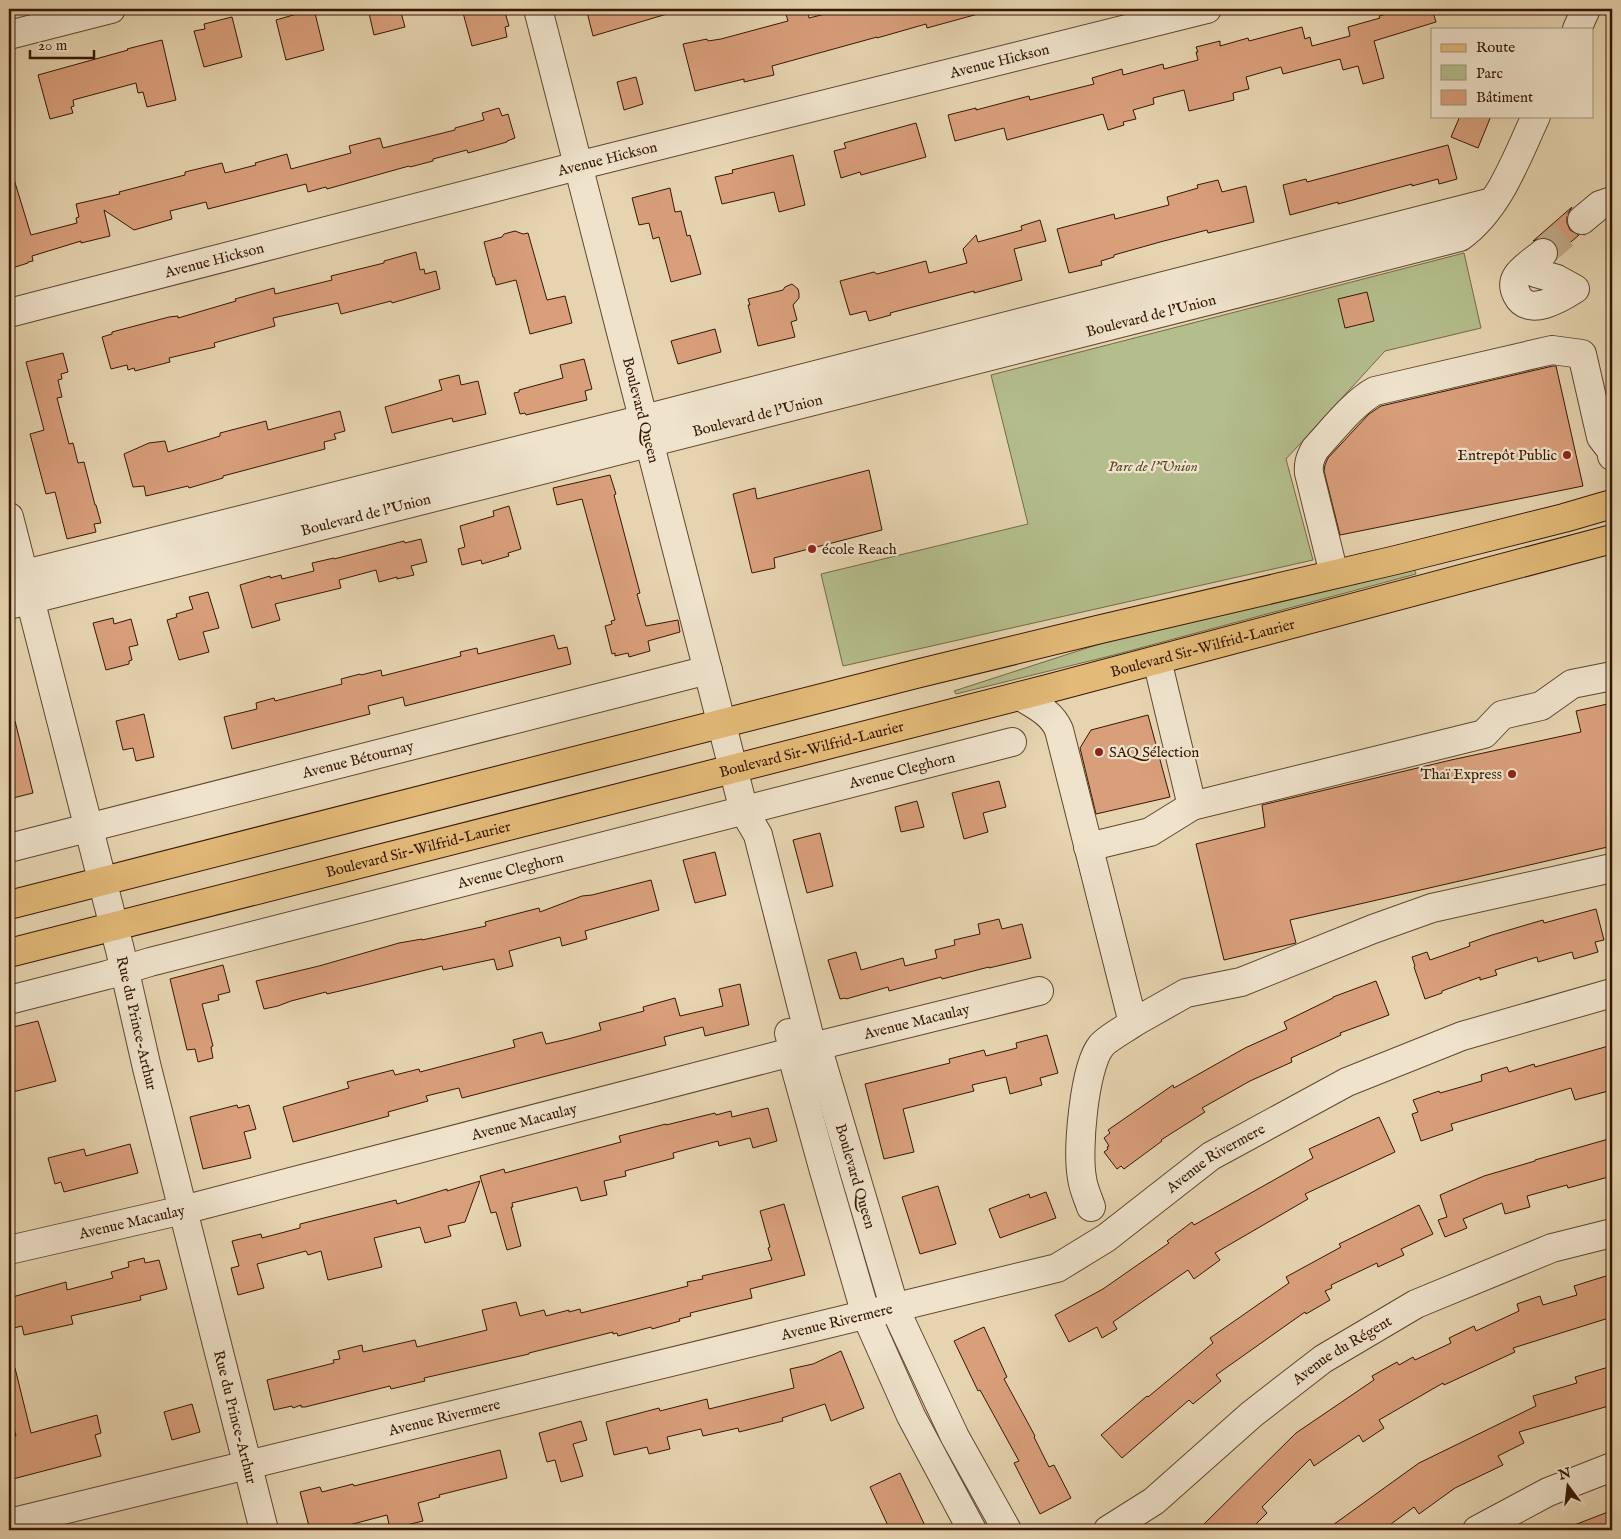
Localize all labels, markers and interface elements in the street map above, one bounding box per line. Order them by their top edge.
scale bar [30,28,94,60]
legend [1431,28,1594,118]
text: 20 m [38,36,68,55]
text: Route [1476,38,1515,57]
street label: Avenue Hickson [947,40,1051,83]
text: Parc [1476,64,1503,83]
text: Bâtiment [1476,88,1533,107]
street label: Avenue Hickson [555,137,659,181]
street label: Avenue Hickson [162,238,266,283]
street label: Boulevard de l'Union [1084,290,1218,341]
street label: Boulevard Queen [618,355,663,465]
street label: Boulevard de l'Union [690,390,824,441]
place label: Entrepôt Public [1458,446,1557,465]
marker: Entrepôt Public [1561,449,1573,461]
park label: Parc de l'Union [1108,457,1198,476]
street label: Boulevard de l'Union [299,489,433,541]
place label: école Reach [822,540,897,559]
marker: école Reach [806,543,818,555]
street label: Boulevard Sir-Wilfrid-Laurier [1108,615,1297,682]
street label: Boulevard Sir-Wilfrid-Laurier [717,717,906,782]
street label: Avenue Bétournay [299,736,416,783]
place label: SAQ Sélection [1109,743,1199,762]
marker: SAQ Sélection [1093,746,1105,758]
street label: Avenue Cleghorn [846,748,957,793]
place label: Thaï Express [1421,765,1502,784]
marker: Thaï Express [1506,768,1518,780]
street label: Boulevard Sir-Wilfrid-Laurier [324,817,513,882]
street label: Avenue Cleghorn [455,848,565,893]
street label: Rue du Prince-Arthur [112,954,161,1093]
street label: Avenue Macaulay [861,999,972,1044]
street label: Avenue Macaulay [468,1099,580,1145]
street label: Avenue Rivermere [1162,1119,1268,1198]
street label: Boulevard Queen [831,1122,880,1231]
street label: Avenue Macaulay [76,1201,187,1244]
street label: Avenue Rivermere [778,1299,895,1345]
street label: Avenue du Régent [1288,1312,1395,1390]
street label: Rue du Prince-Arthur [209,1348,261,1486]
street label: Avenue Rivermere [386,1395,502,1441]
north arrow [1544,1462,1594,1512]
text: N [1556,1464,1573,1485]

